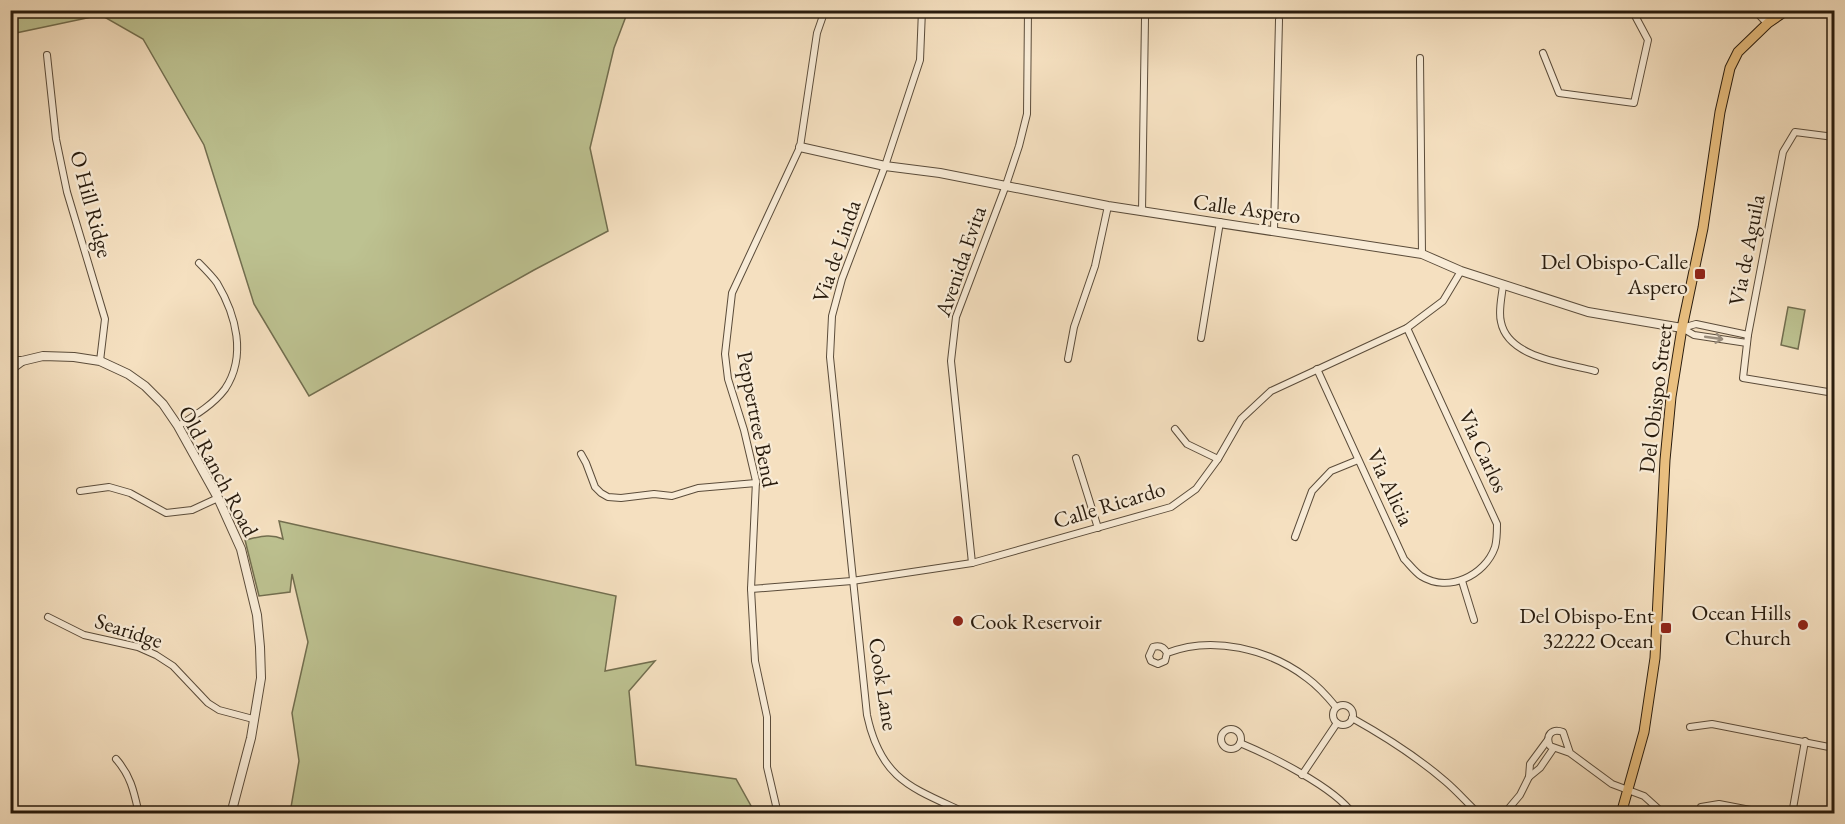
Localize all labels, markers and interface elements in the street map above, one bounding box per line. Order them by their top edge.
street label: O Hill Ridge [63,147,120,261]
street label: Calle Aspero [1191,187,1303,230]
street label: Via de Aguila [1721,192,1772,308]
street label: Via de Linda [805,196,868,306]
street label: Avenida Evita [928,202,993,321]
place label: Del Obispo-Calle Aspero [1541,247,1688,301]
marker: Del Obispo-Calle Aspero [1693,267,1707,281]
street label: Del Obispo Street [1632,322,1679,475]
one-way arrow [1703,332,1723,343]
street label: Peppertree Bend [730,348,785,491]
street label: Old Ranch Road [172,401,266,543]
street label: Via Carlos [1452,405,1515,497]
street label: Via Alicia [1360,444,1421,531]
street label: Calle Ricardo [1050,474,1169,535]
place label: Ocean Hills Church [1691,598,1791,652]
place label: Del Obispo-Ent 32222 Ocean [1519,601,1654,655]
street label: Searidge [91,606,167,655]
place label: Cook Reservoir [970,607,1102,636]
marker: Cook Reservoir [951,614,965,628]
marker: Ocean Hills Church [1796,618,1810,632]
marker: Del Obispo-Ent 32222 Ocean [1659,621,1673,635]
street label: Cook Lane [862,636,905,733]

